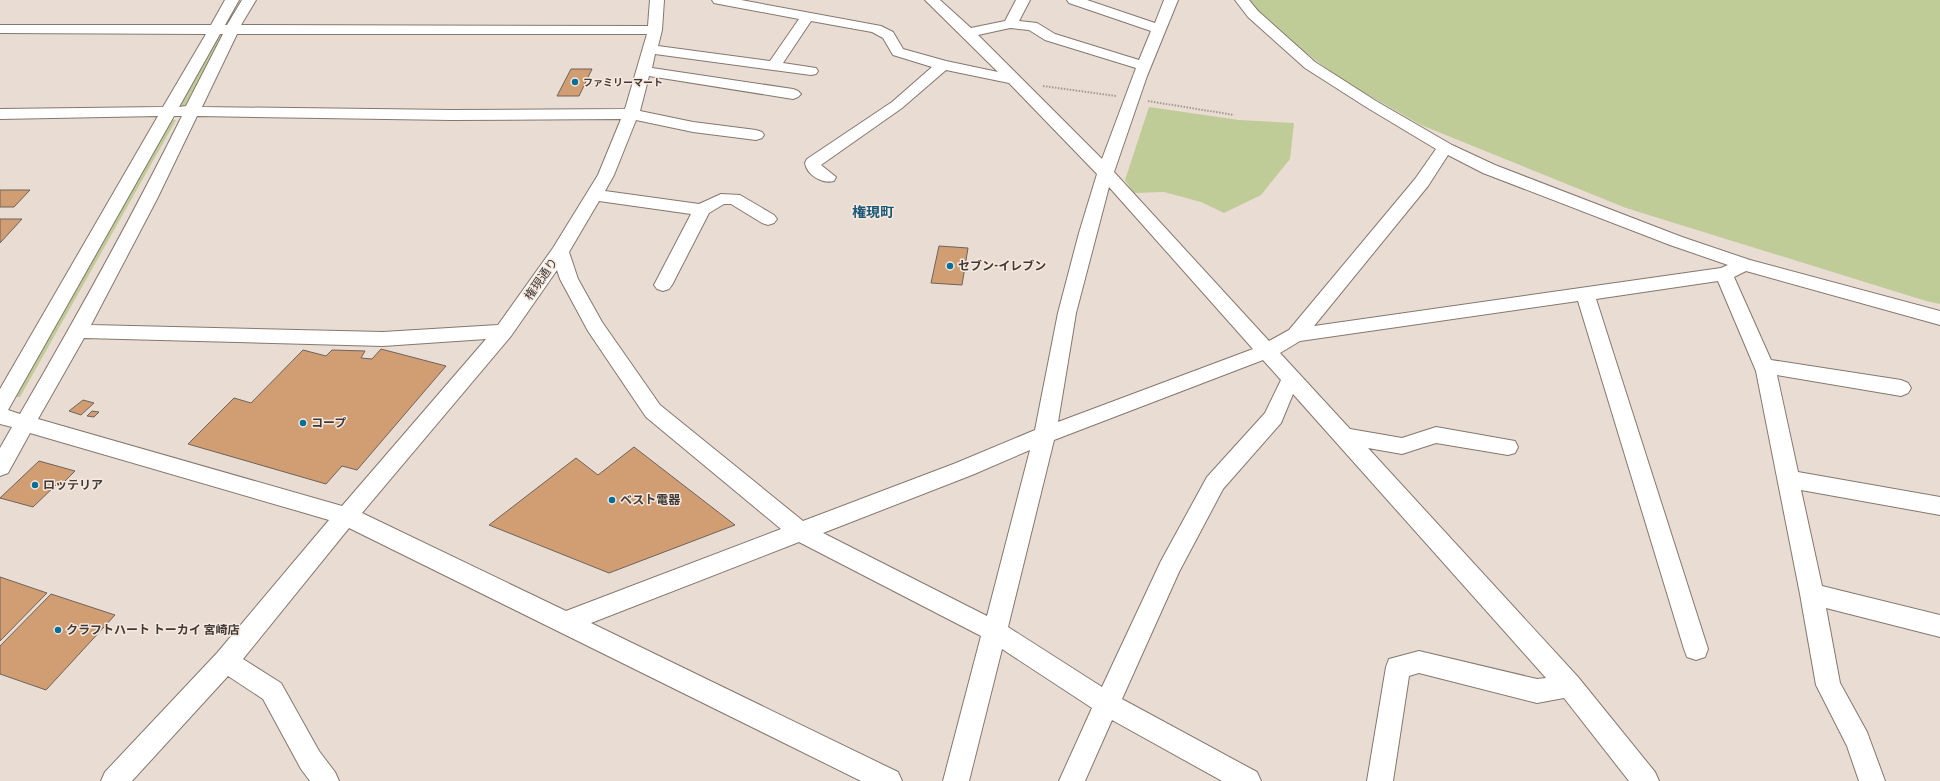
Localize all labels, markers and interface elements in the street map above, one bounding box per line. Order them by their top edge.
marker: ファミリーマート [570,77,580,87]
place label: ファミリーマート [583,77,663,88]
district label: 権現町 [852,204,894,220]
street label: 権現通り [521,255,561,303]
place label: セブン-イレブン [958,259,1046,273]
marker: セブン-イレブン [945,261,955,271]
place label: コープ [311,416,346,430]
marker: コープ [298,418,308,428]
place label: ロッテリア [43,478,103,492]
marker: ロッテリア [30,480,40,490]
place label: ベスト電器 [620,493,681,507]
marker: ベスト電器 [607,495,617,505]
place label: クラフトハート トーカイ 宮崎店 [66,623,240,637]
marker: クラフトハート トーカイ 宮崎店 [53,625,63,635]

